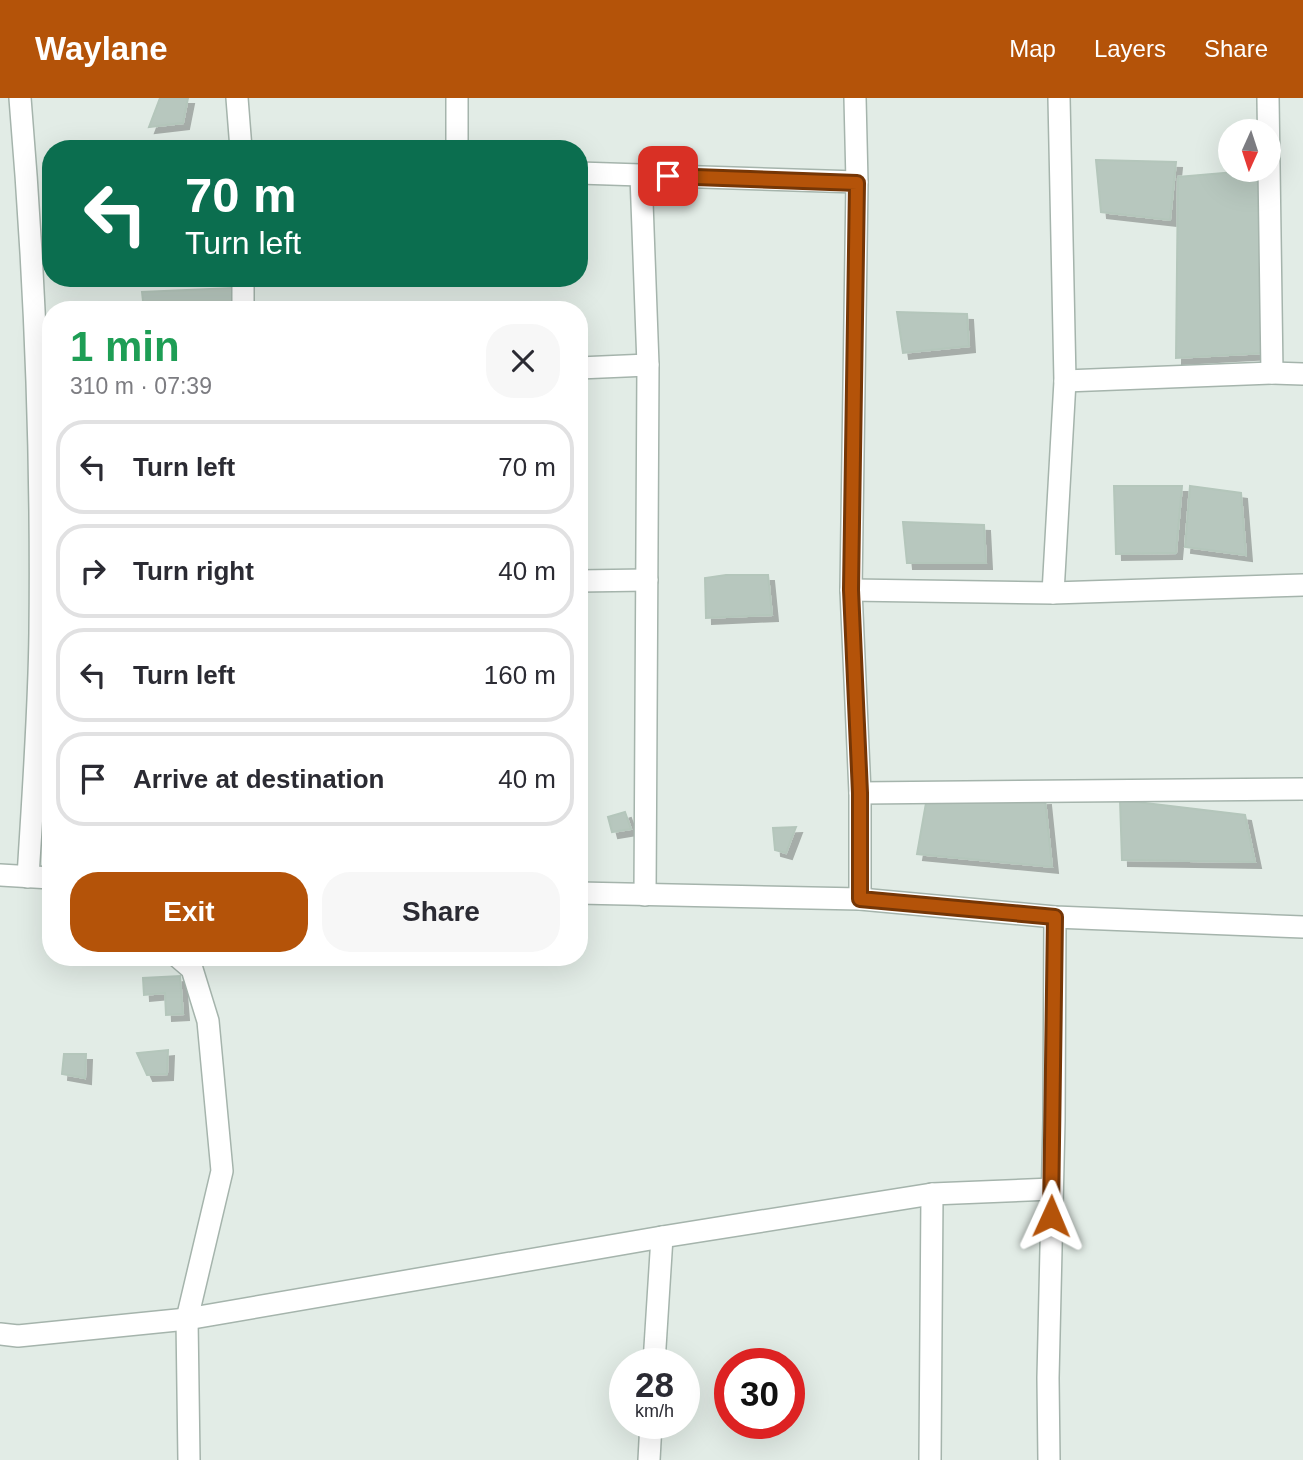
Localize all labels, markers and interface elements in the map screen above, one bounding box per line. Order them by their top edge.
text: Waylane [35,30,168,67]
text: Map [1009,35,1056,62]
text: Layers [1094,35,1166,62]
text: Share [1204,35,1268,62]
north arrow [1218,119,1281,182]
map controls [1218,119,1281,182]
pin [638,146,698,206]
icon: arrive [649,157,687,195]
icon: left [70,168,161,259]
text: 70 m [185,168,297,222]
text: Turn left [185,225,301,261]
text: 1 min [70,323,180,370]
button: close [486,324,560,398]
text: 310 m · 07:39 [70,373,212,399]
icon: left [74,448,112,486]
text: Turn left [133,452,235,482]
text: 70 m [498,452,556,482]
icon: right [74,552,112,590]
text: Turn right [133,556,254,586]
text: 40 m [498,556,556,586]
icon: left [74,656,112,694]
text: Turn left [133,660,235,690]
text: 160 m [484,660,556,690]
icon: arrive [74,760,112,798]
text: Arrive at destination [133,764,384,794]
text: 40 m [498,764,556,794]
button: Exit [70,872,308,952]
button: Share [322,872,560,952]
position arrow [1014,1179,1088,1253]
speed limit sign: 30 [714,1348,805,1439]
text: 28 [635,1365,674,1404]
text: km/h [635,1401,674,1421]

